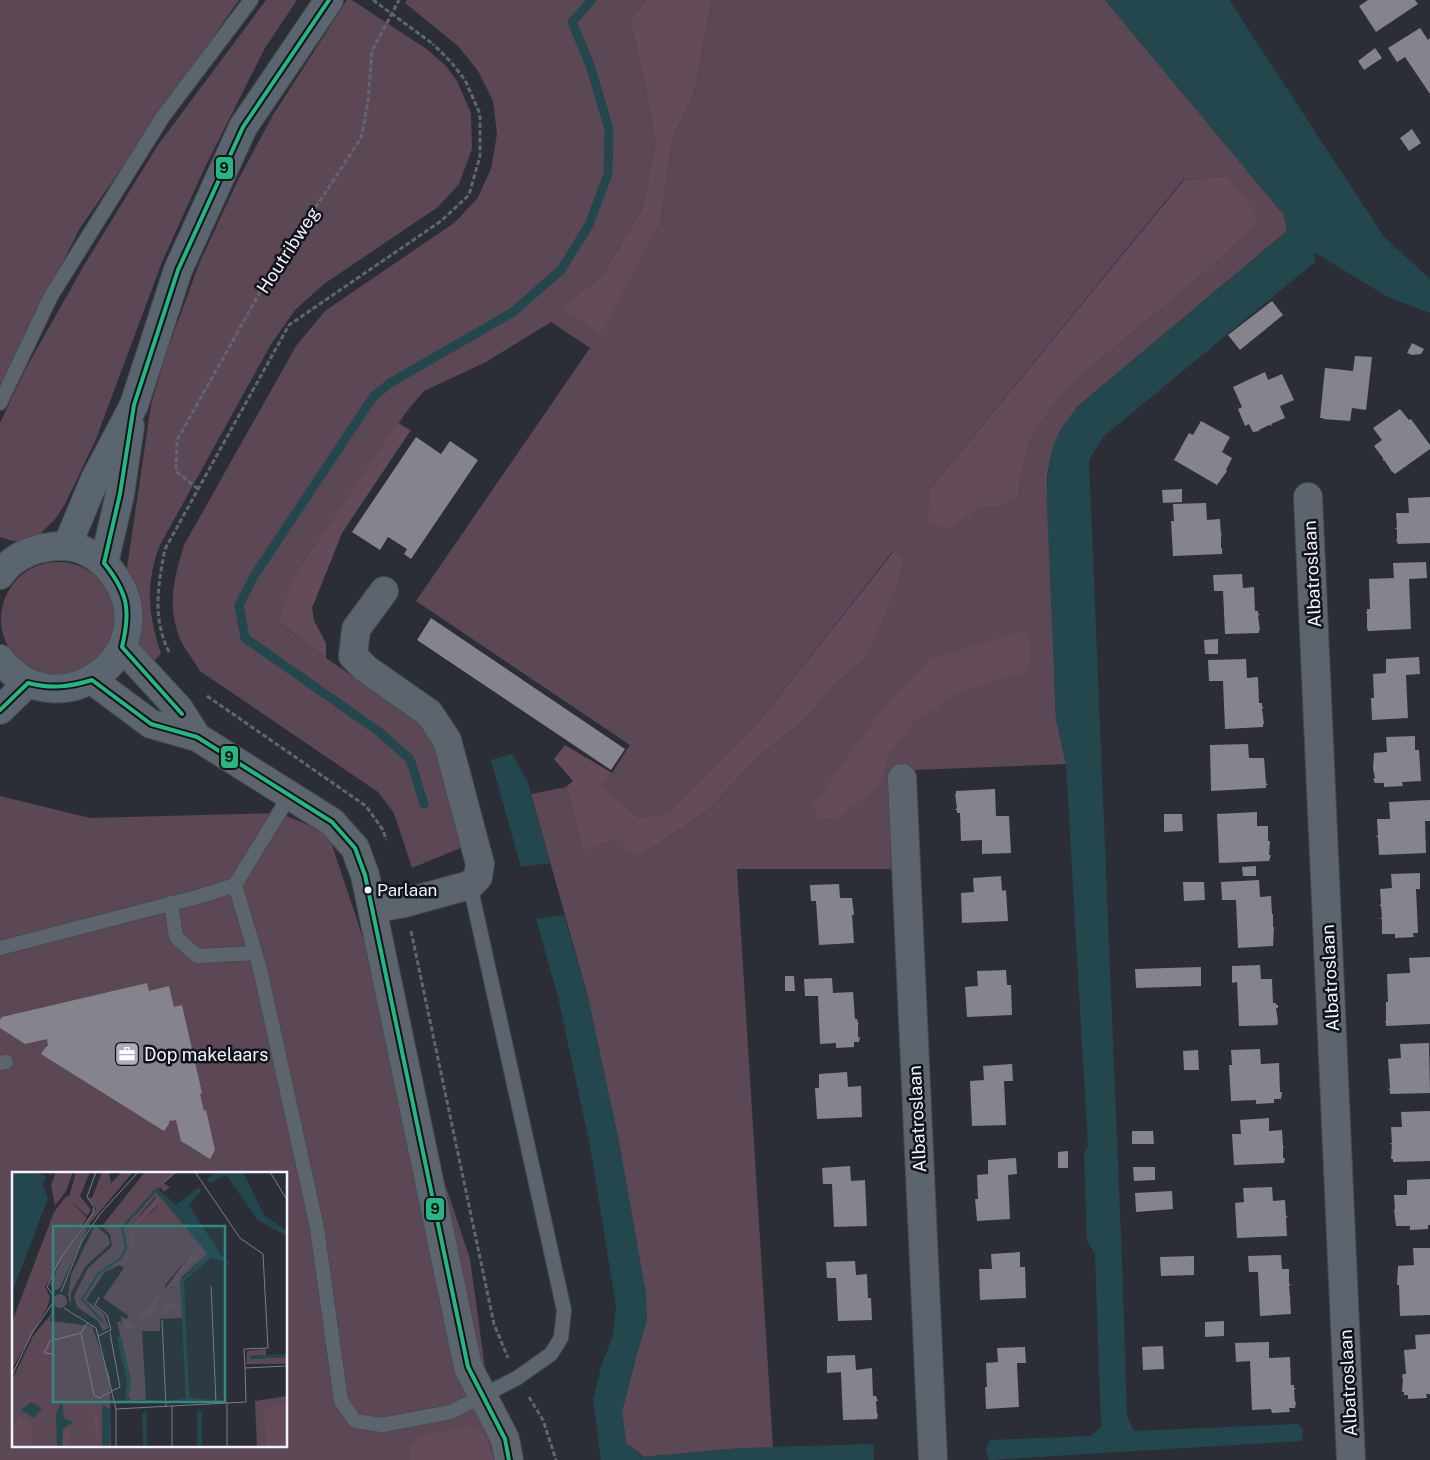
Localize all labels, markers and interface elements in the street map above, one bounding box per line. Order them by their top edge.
line badge: 9 [215,156,234,180]
text: 9 [219,160,229,176]
street label: Houtribweg [252,203,324,297]
street label: Albatroslaan [1299,520,1325,628]
line badge: 9 [220,745,239,769]
text: 9 [224,749,234,765]
place label: Parlaan [377,880,437,900]
marker: Parlaan [363,885,373,895]
street label: Albatroslaan [1317,924,1343,1032]
office icon: Dop makelaars [114,1041,140,1067]
place label: Dop makelaars [144,1044,268,1065]
street label: Albatroslaan [904,1065,930,1173]
inset map [12,1172,288,1448]
line badge: 9 [425,1197,445,1221]
text: 9 [430,1201,440,1217]
street label: Albatroslaan [1335,1329,1361,1437]

